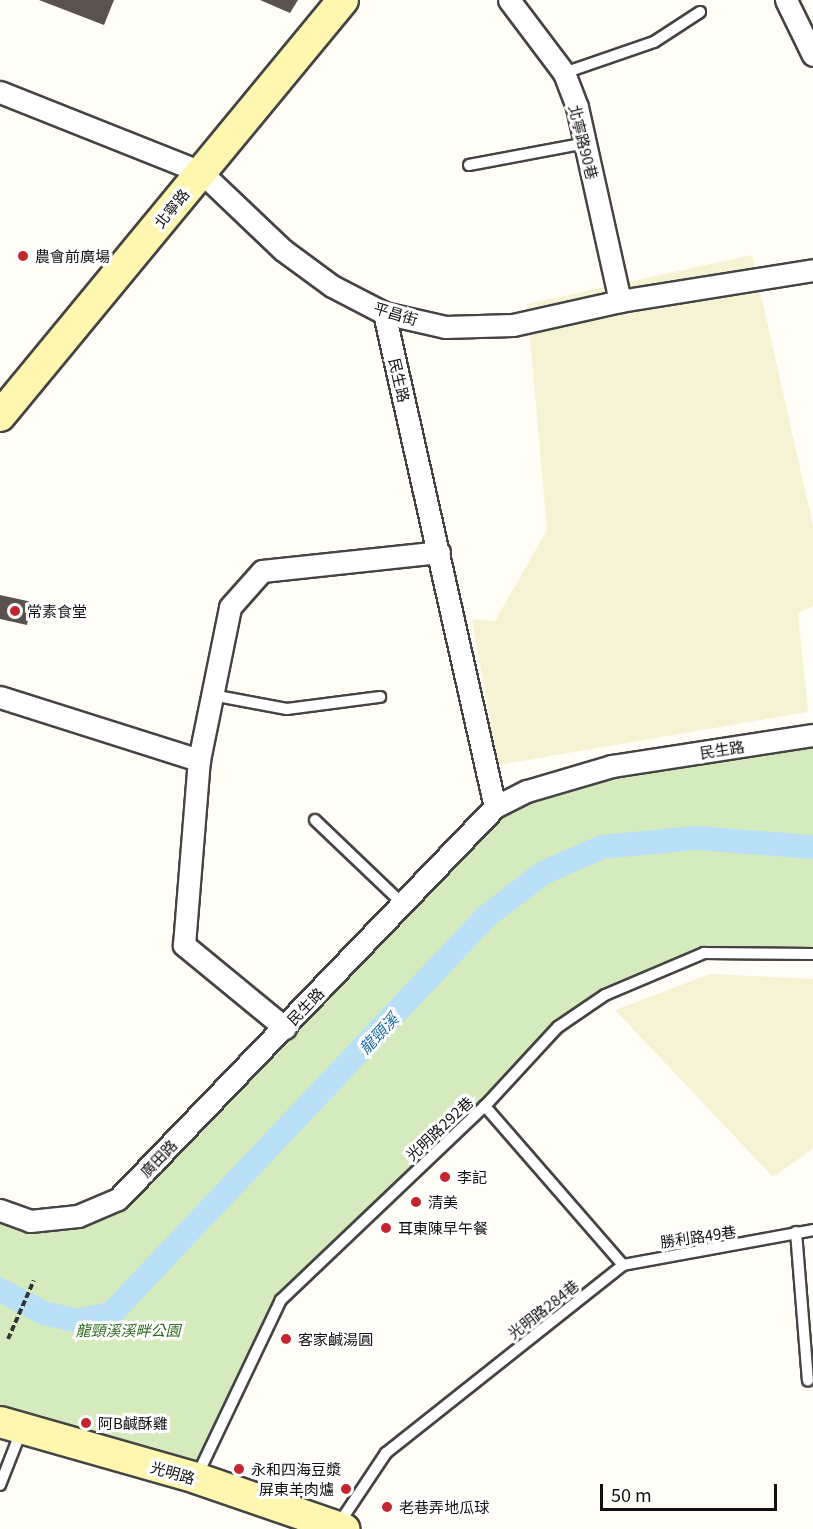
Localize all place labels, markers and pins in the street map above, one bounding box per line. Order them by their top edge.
place label: 農會前廣場 [35,247,110,265]
marker: 農會前廣場 [16,249,30,263]
place label: 常素食堂 [27,602,87,620]
marker: 常素食堂 [8,604,22,618]
place label: 李記 [457,1168,487,1186]
marker: 李記 [438,1170,452,1184]
place label: 清美 [428,1193,458,1211]
marker: 清美 [409,1195,423,1209]
place label: 耳東陳早午餐 [398,1219,488,1237]
marker: 耳東陳早午餐 [379,1221,393,1235]
place label: 客家鹹湯圓 [298,1330,373,1348]
marker: 客家鹹湯圓 [279,1332,293,1346]
place label: 阿B鹹酥雞 [98,1414,168,1432]
marker: 阿B鹹酥雞 [79,1416,93,1430]
place label: 永和四海豆漿 [251,1460,341,1478]
marker: 永和四海豆漿 [232,1462,246,1476]
place label: 屏東羊肉爐 [259,1480,334,1498]
marker: 屏東羊肉爐 [339,1482,353,1496]
place label: 老巷弄地瓜球 [399,1498,489,1516]
marker: 老巷弄地瓜球 [380,1500,394,1514]

